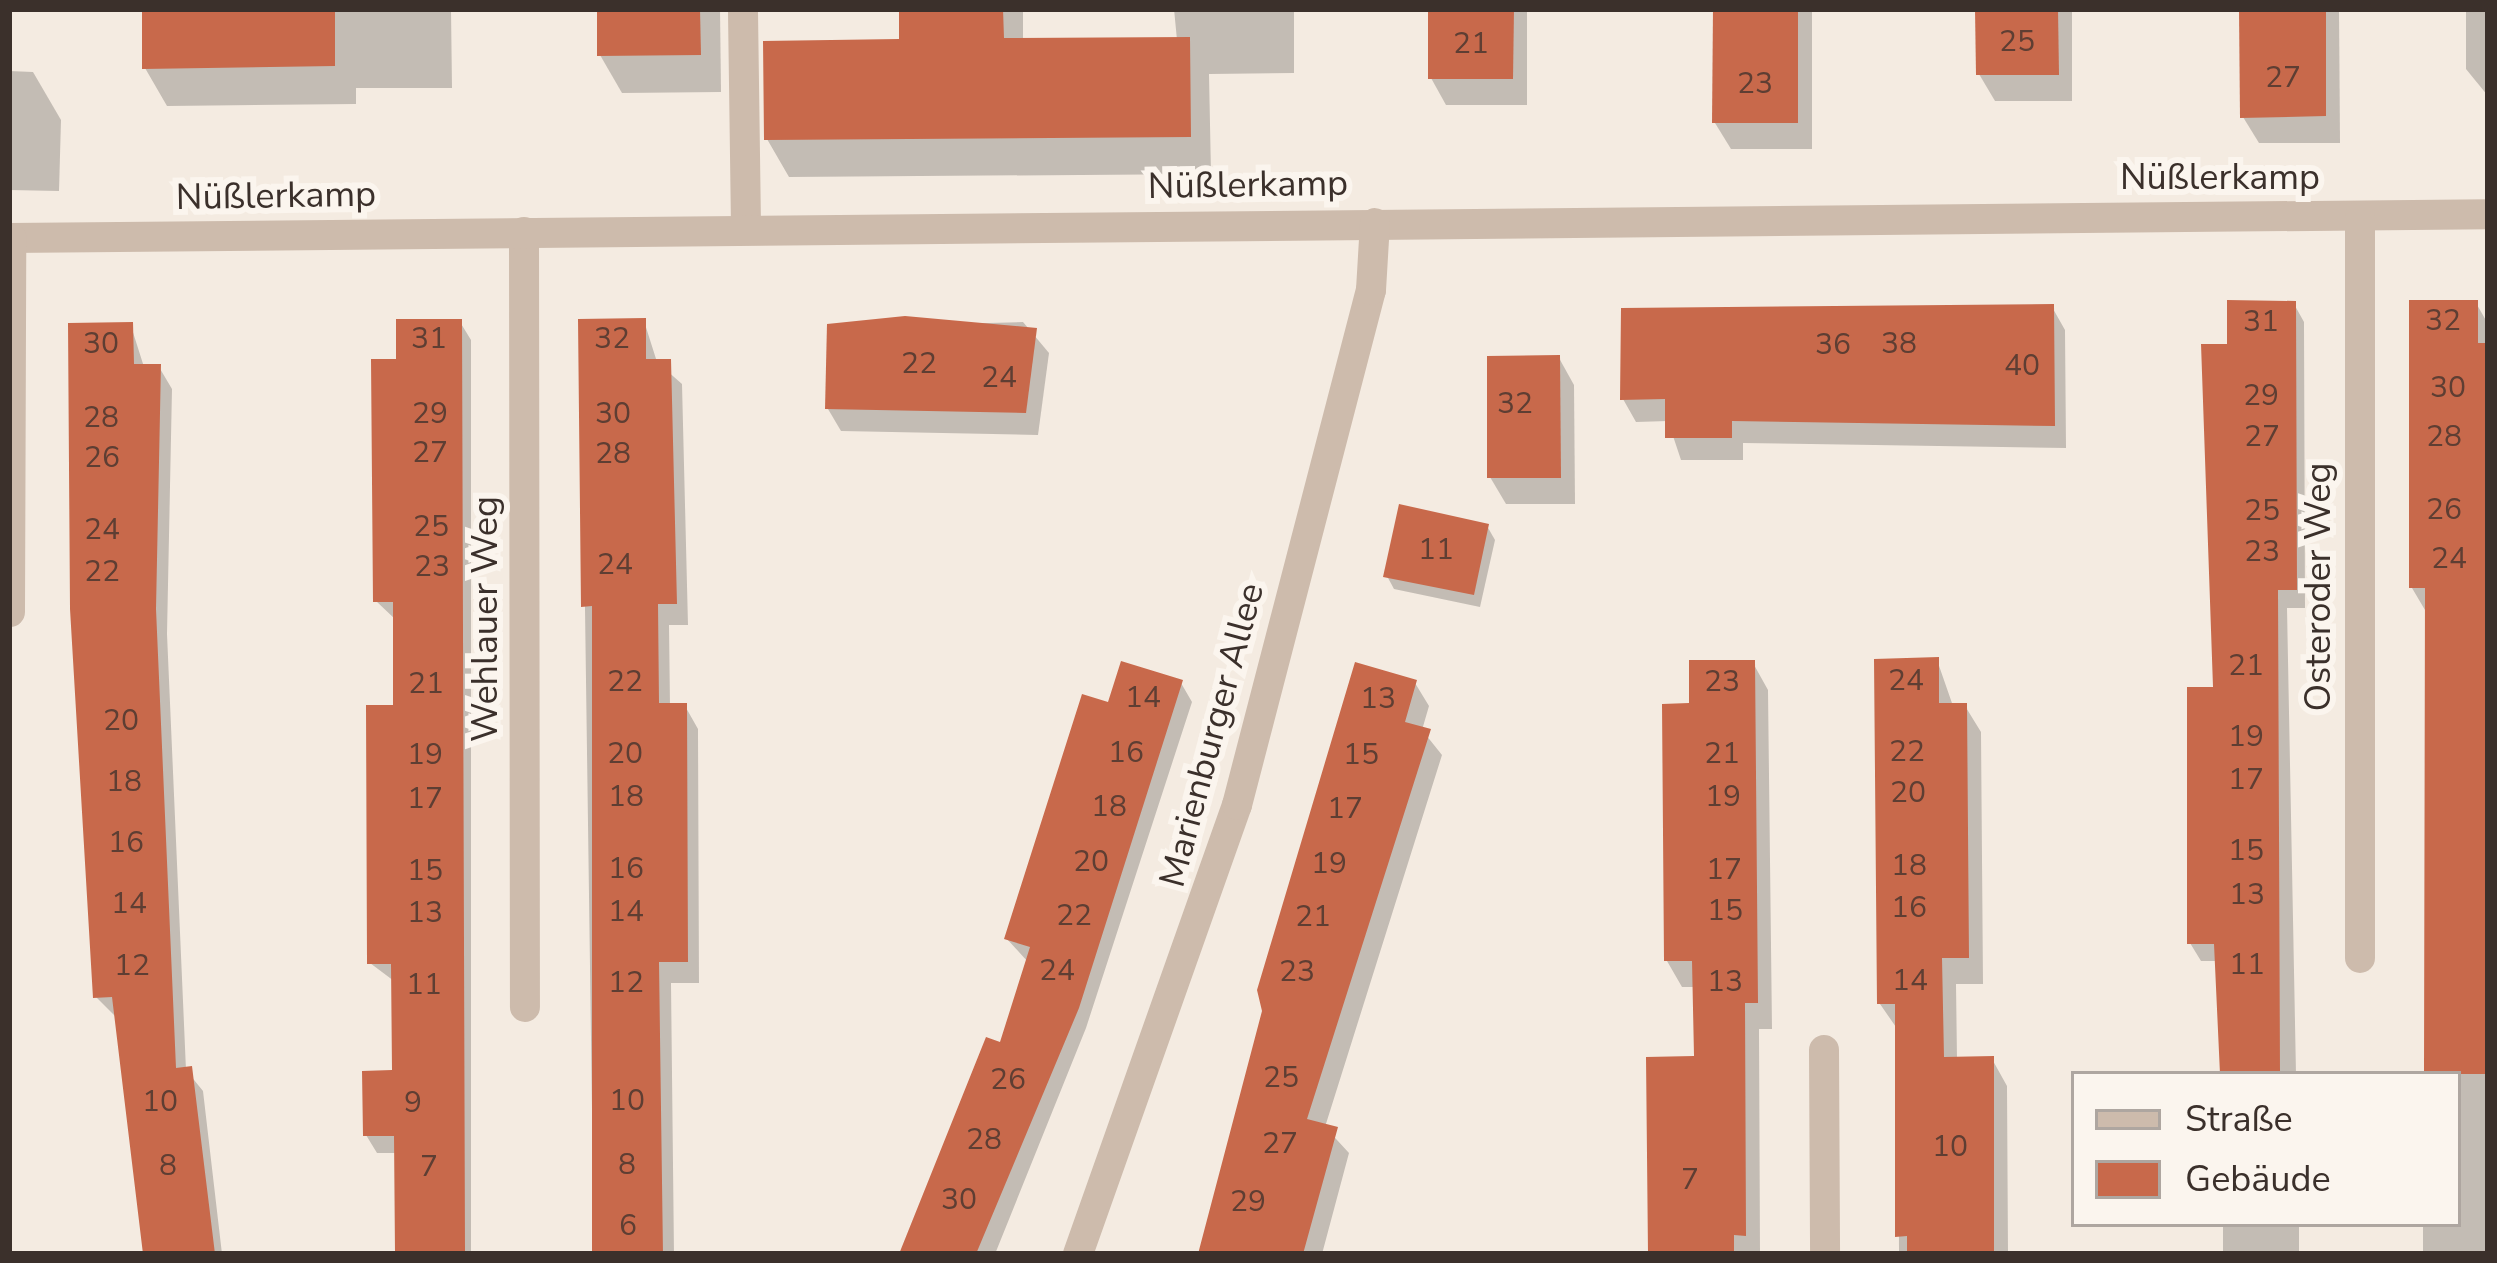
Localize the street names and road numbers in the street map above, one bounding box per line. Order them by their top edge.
street label: Nüßlerkamp [2120,156,2320,200]
street label: Nüßlerkamp [1148,162,1348,208]
street label: Nüßlerkamp [176,173,376,219]
street label: Osteroder Weg [2297,462,2341,712]
street label: Wehlauer Weg [464,496,508,742]
street label: Marienburger Allee [1151,578,1273,892]

